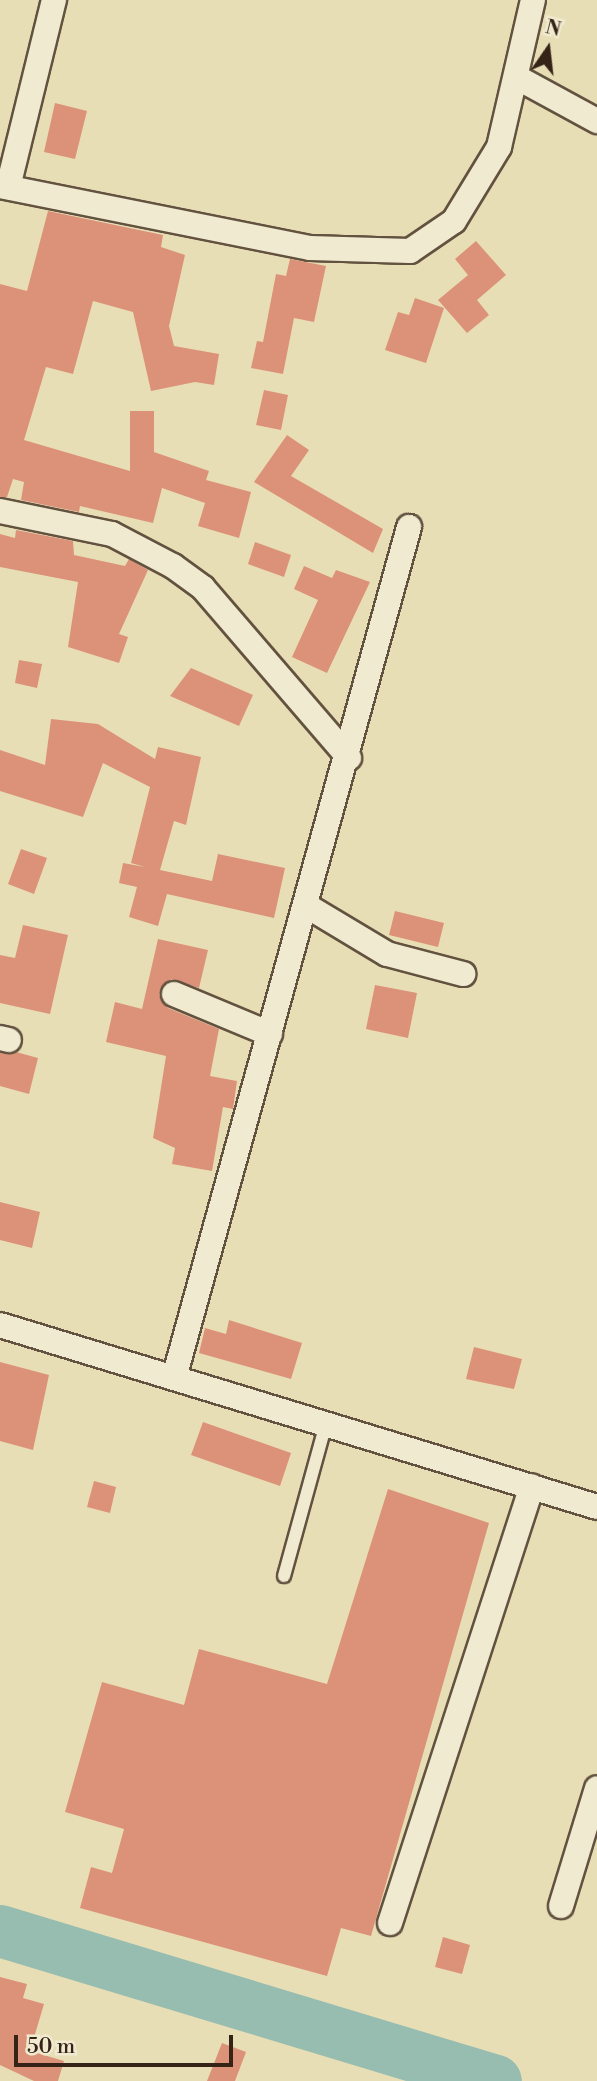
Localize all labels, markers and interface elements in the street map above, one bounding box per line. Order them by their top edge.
north arrow [513,14,583,84]
text: N [543,15,563,42]
scale bar [18,2022,236,2066]
text: 50 m [27,2034,75,2060]

